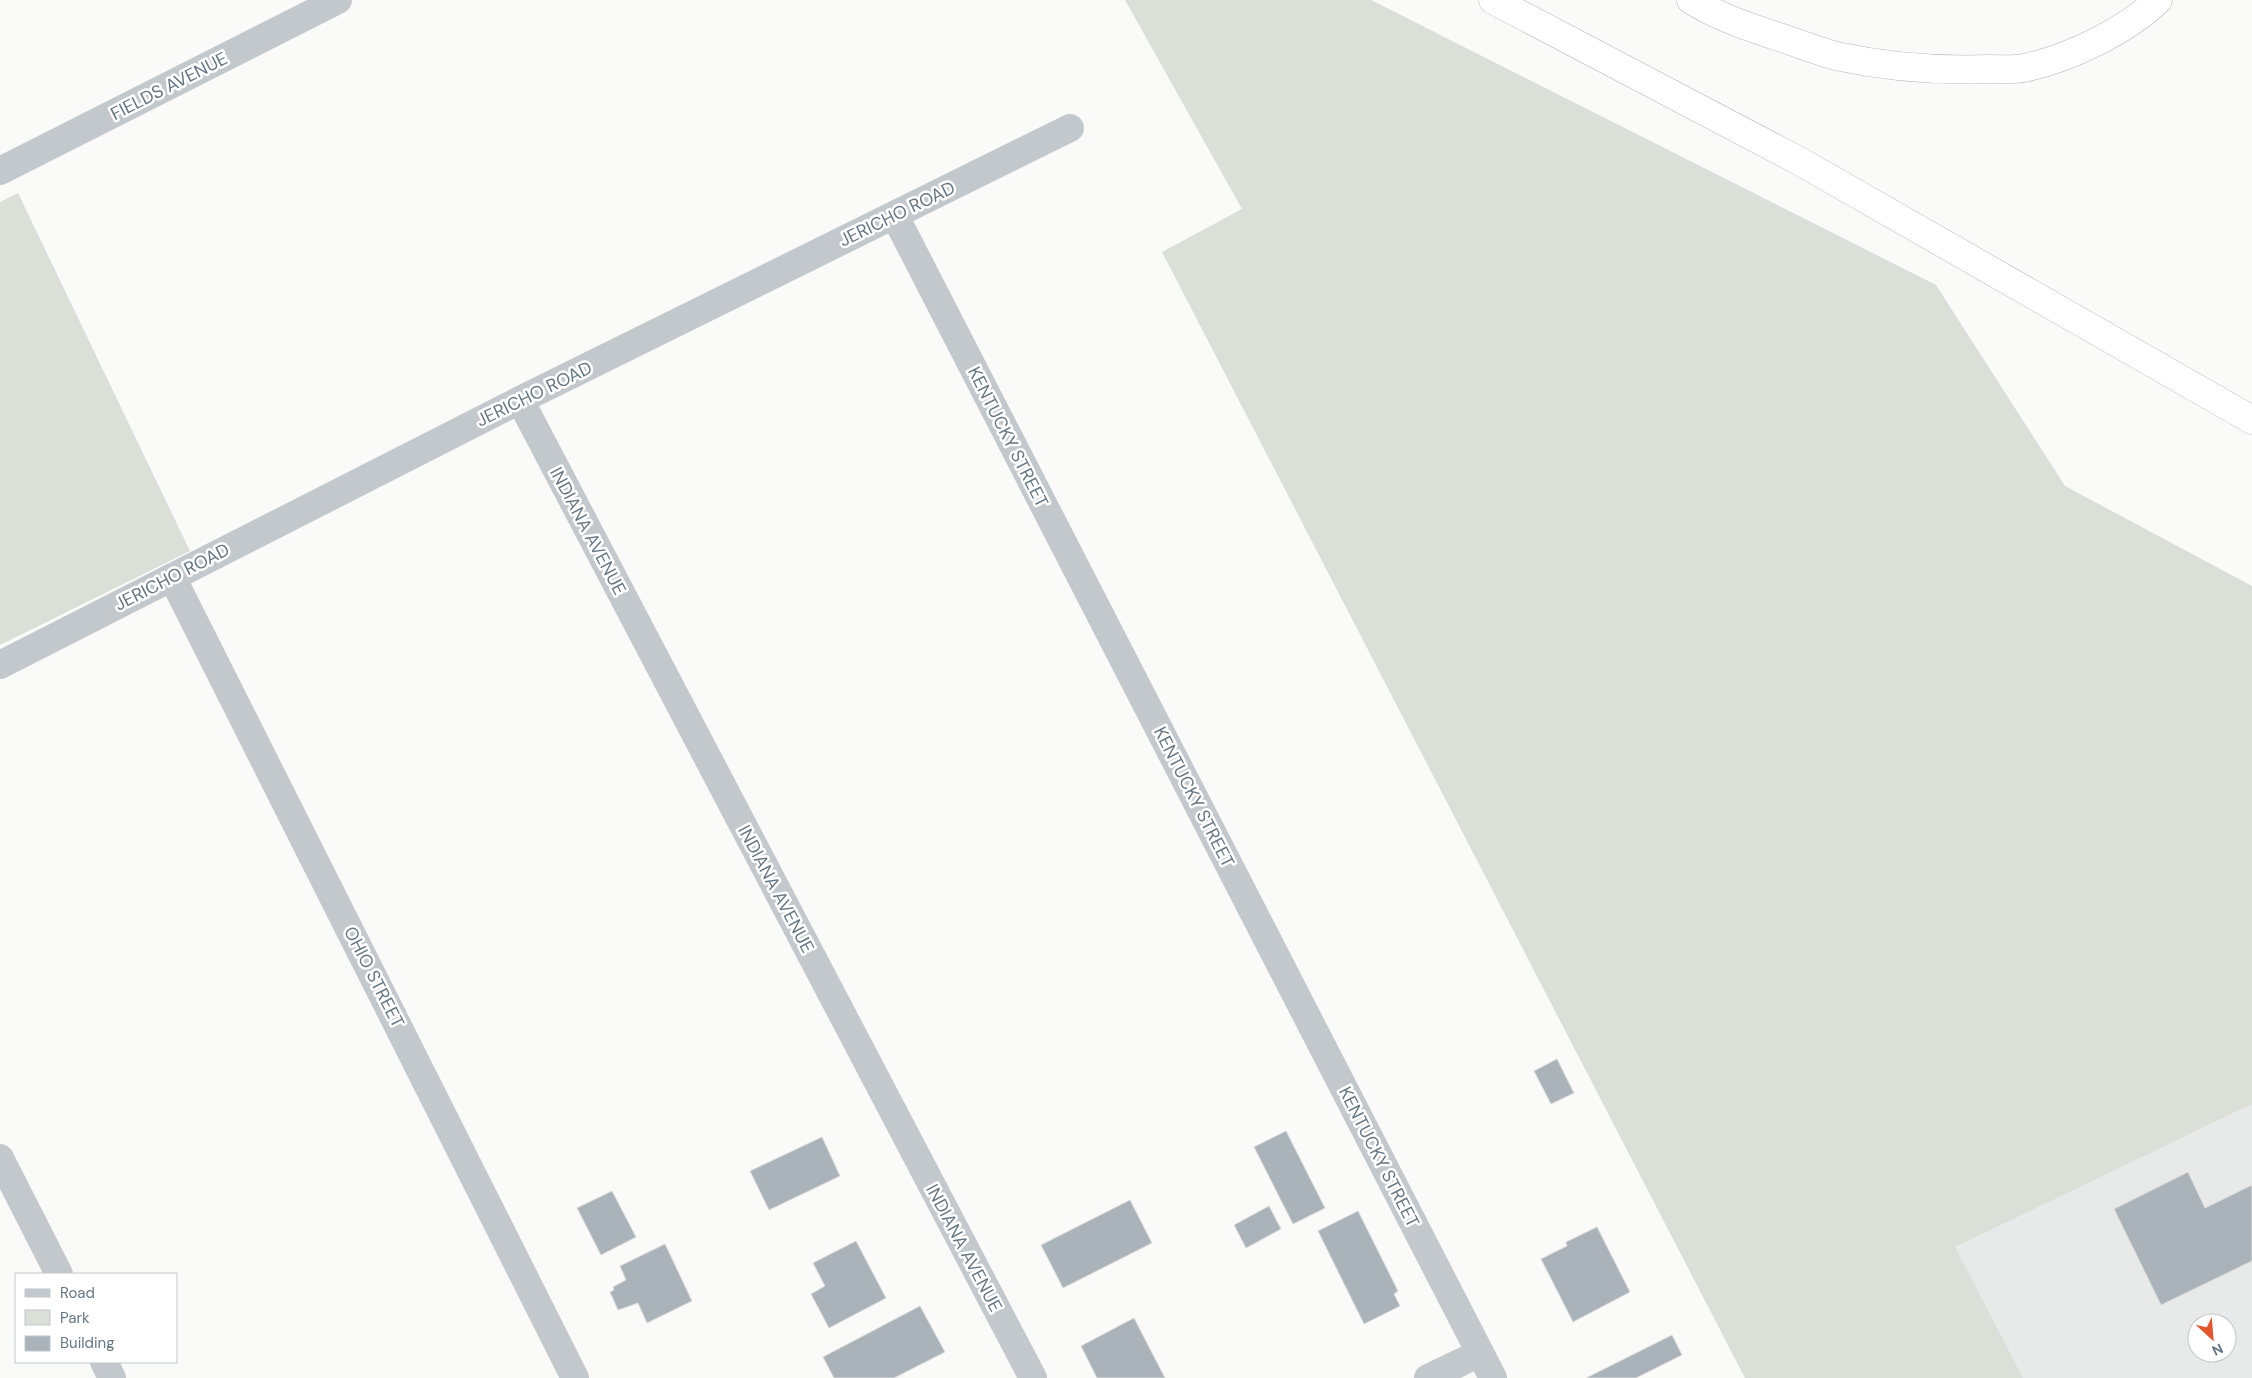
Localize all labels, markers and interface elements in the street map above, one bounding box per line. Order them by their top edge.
street label: FIELDS AVENUE [107,46,231,126]
street label: JERICHO ROAD [835,176,959,252]
street label: JERICHO ROAD [472,356,596,432]
street label: KENTUCKY STREET [962,362,1054,512]
street label: INDIANA AVENUE [544,463,632,599]
street label: JERICHO ROAD [110,538,234,616]
street label: KENTUCKY STREET [1148,722,1240,872]
street label: INDIANA AVENUE [732,821,820,957]
street label: OHIO STREET [338,922,410,1032]
street label: KENTUCKY STREET [1333,1082,1425,1232]
street label: INDIANA AVENUE [920,1180,1008,1316]
legend [15,1273,178,1363]
text: Road [60,1283,95,1303]
text: Park [60,1308,90,1328]
north arrow [2187,1313,2237,1363]
text: Building [60,1333,115,1353]
text: N [2209,1339,2226,1360]

